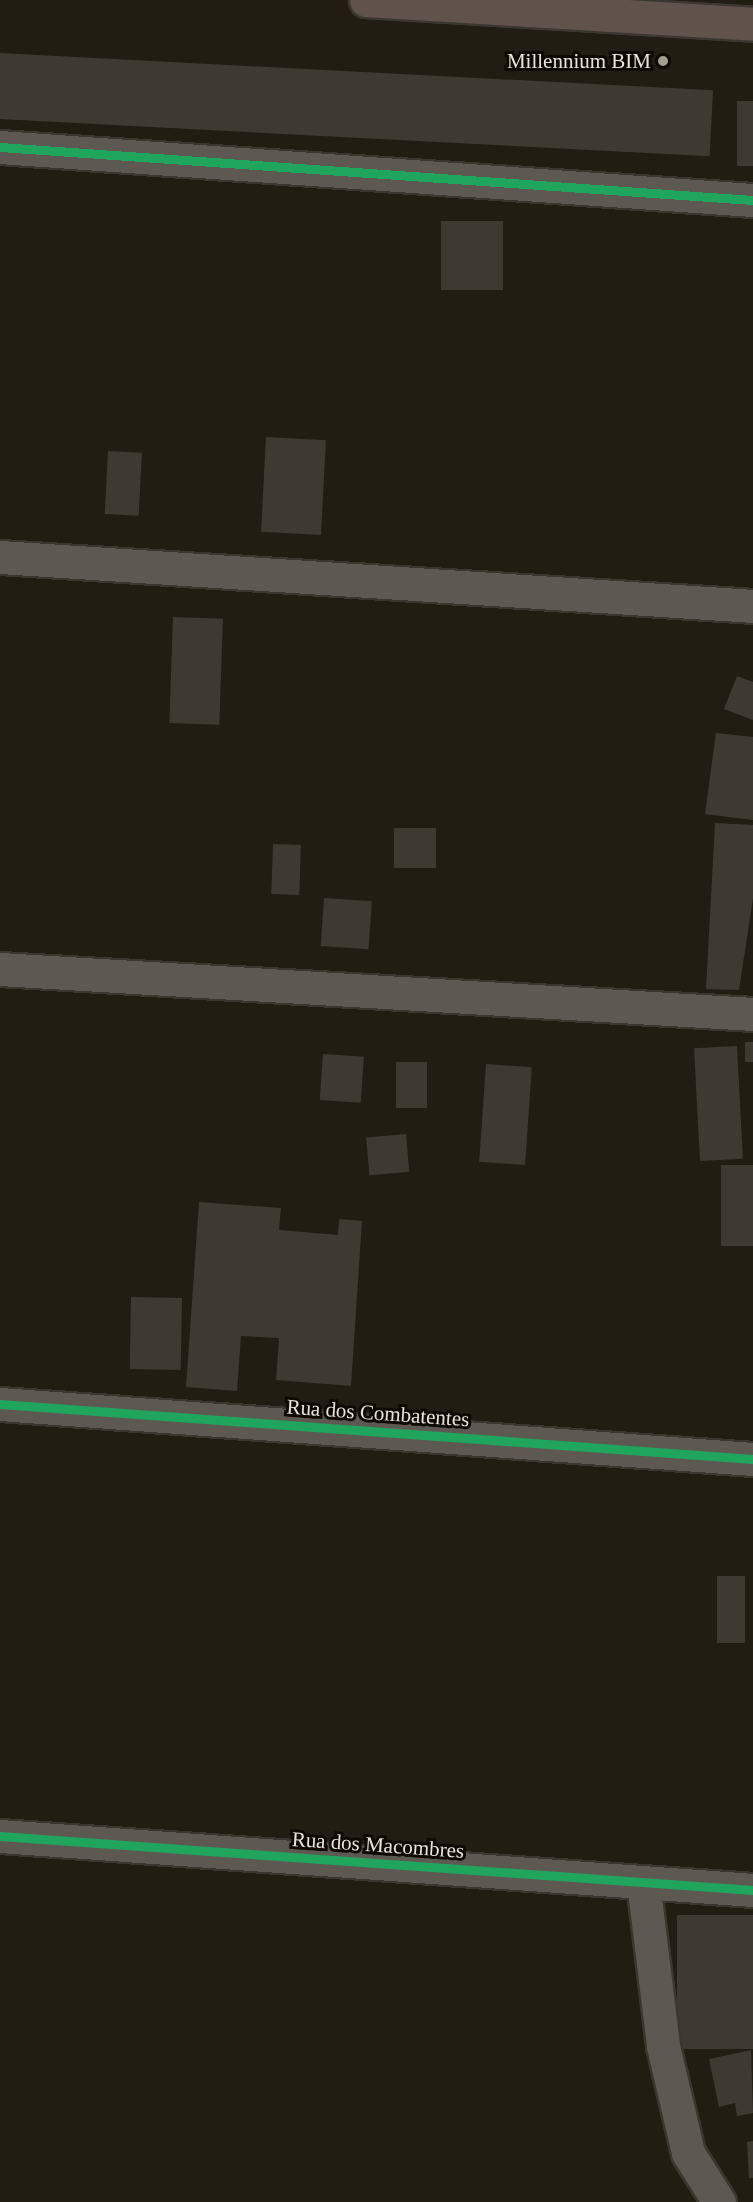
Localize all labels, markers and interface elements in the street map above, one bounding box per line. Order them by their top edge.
place label: Millennium BIM [507,48,651,74]
marker: Millennium BIM [656,54,670,68]
street label: Rua dos Combatentes [286,1394,470,1432]
street label: Rua dos Macombres [291,1826,465,1864]

